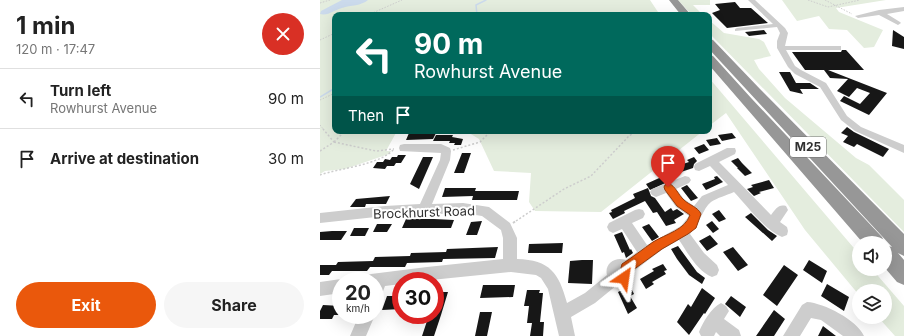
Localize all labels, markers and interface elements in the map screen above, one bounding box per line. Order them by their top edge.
text: 1 min [16,11,75,40]
button: close [262,13,304,55]
text: 90 m [414,27,483,61]
icon: left [348,28,400,80]
text: 120 m · 17:47 [16,41,95,57]
text: Rowhurst Avenue [414,61,562,82]
text: Turn left [50,81,111,100]
icon: left [16,88,38,110]
text: 90 m [268,89,304,108]
text: Rowhurst Avenue [50,100,157,116]
icon: arrive [392,104,414,126]
text: Then [348,106,384,125]
road number: M25 [790,137,826,157]
pin [651,146,685,187]
icon: arrive [16,148,38,170]
text: Arrive at destination [50,149,199,168]
text: 30 m [268,149,304,168]
icon: arrive [657,152,679,174]
street label: Brockhurst Road [373,202,475,222]
map controls [852,236,892,324]
button: sound [852,236,892,276]
position arrow [603,257,645,299]
speed limit sign: 30 [392,272,444,324]
text: 20 [345,281,371,305]
button: Exit [16,282,156,328]
button: Share [164,282,304,328]
button: layers [852,284,892,324]
text: km/h [346,302,370,314]

